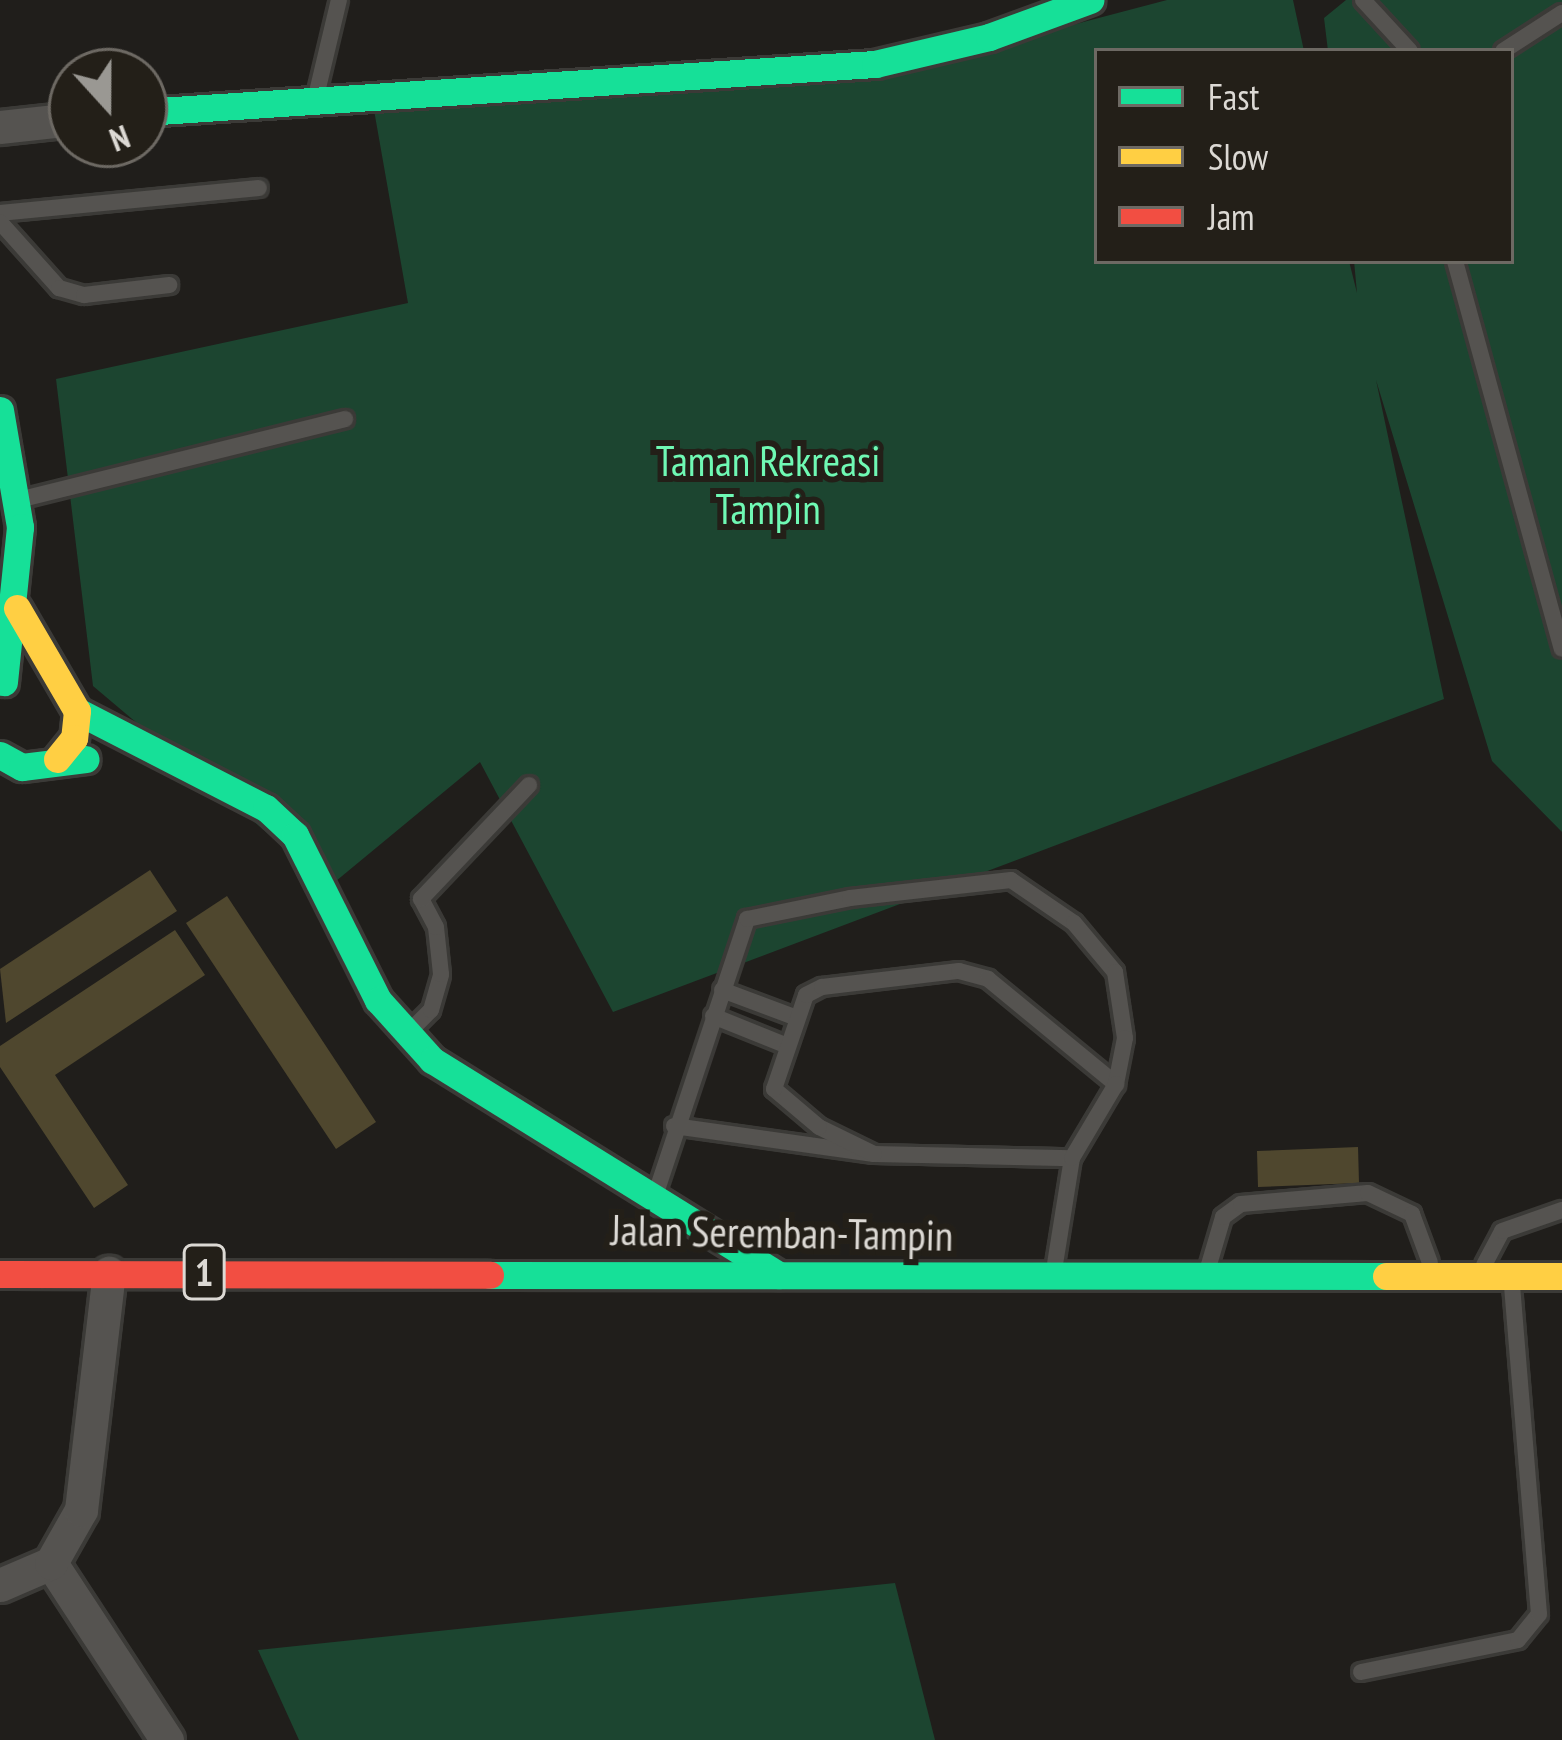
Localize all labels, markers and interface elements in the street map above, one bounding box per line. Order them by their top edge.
north arrow [48,48,168,168]
legend [1094,48,1514,264]
text: Fast [1208,73,1259,120]
text: N [104,116,136,163]
text: Slow [1208,133,1268,180]
text: Jam [1208,193,1255,240]
park label: Taman Rekreasi Tampin [656,436,880,534]
street label: Jalan Seremban-Tampin [610,1205,954,1261]
road number: 1 [180,1239,228,1305]

